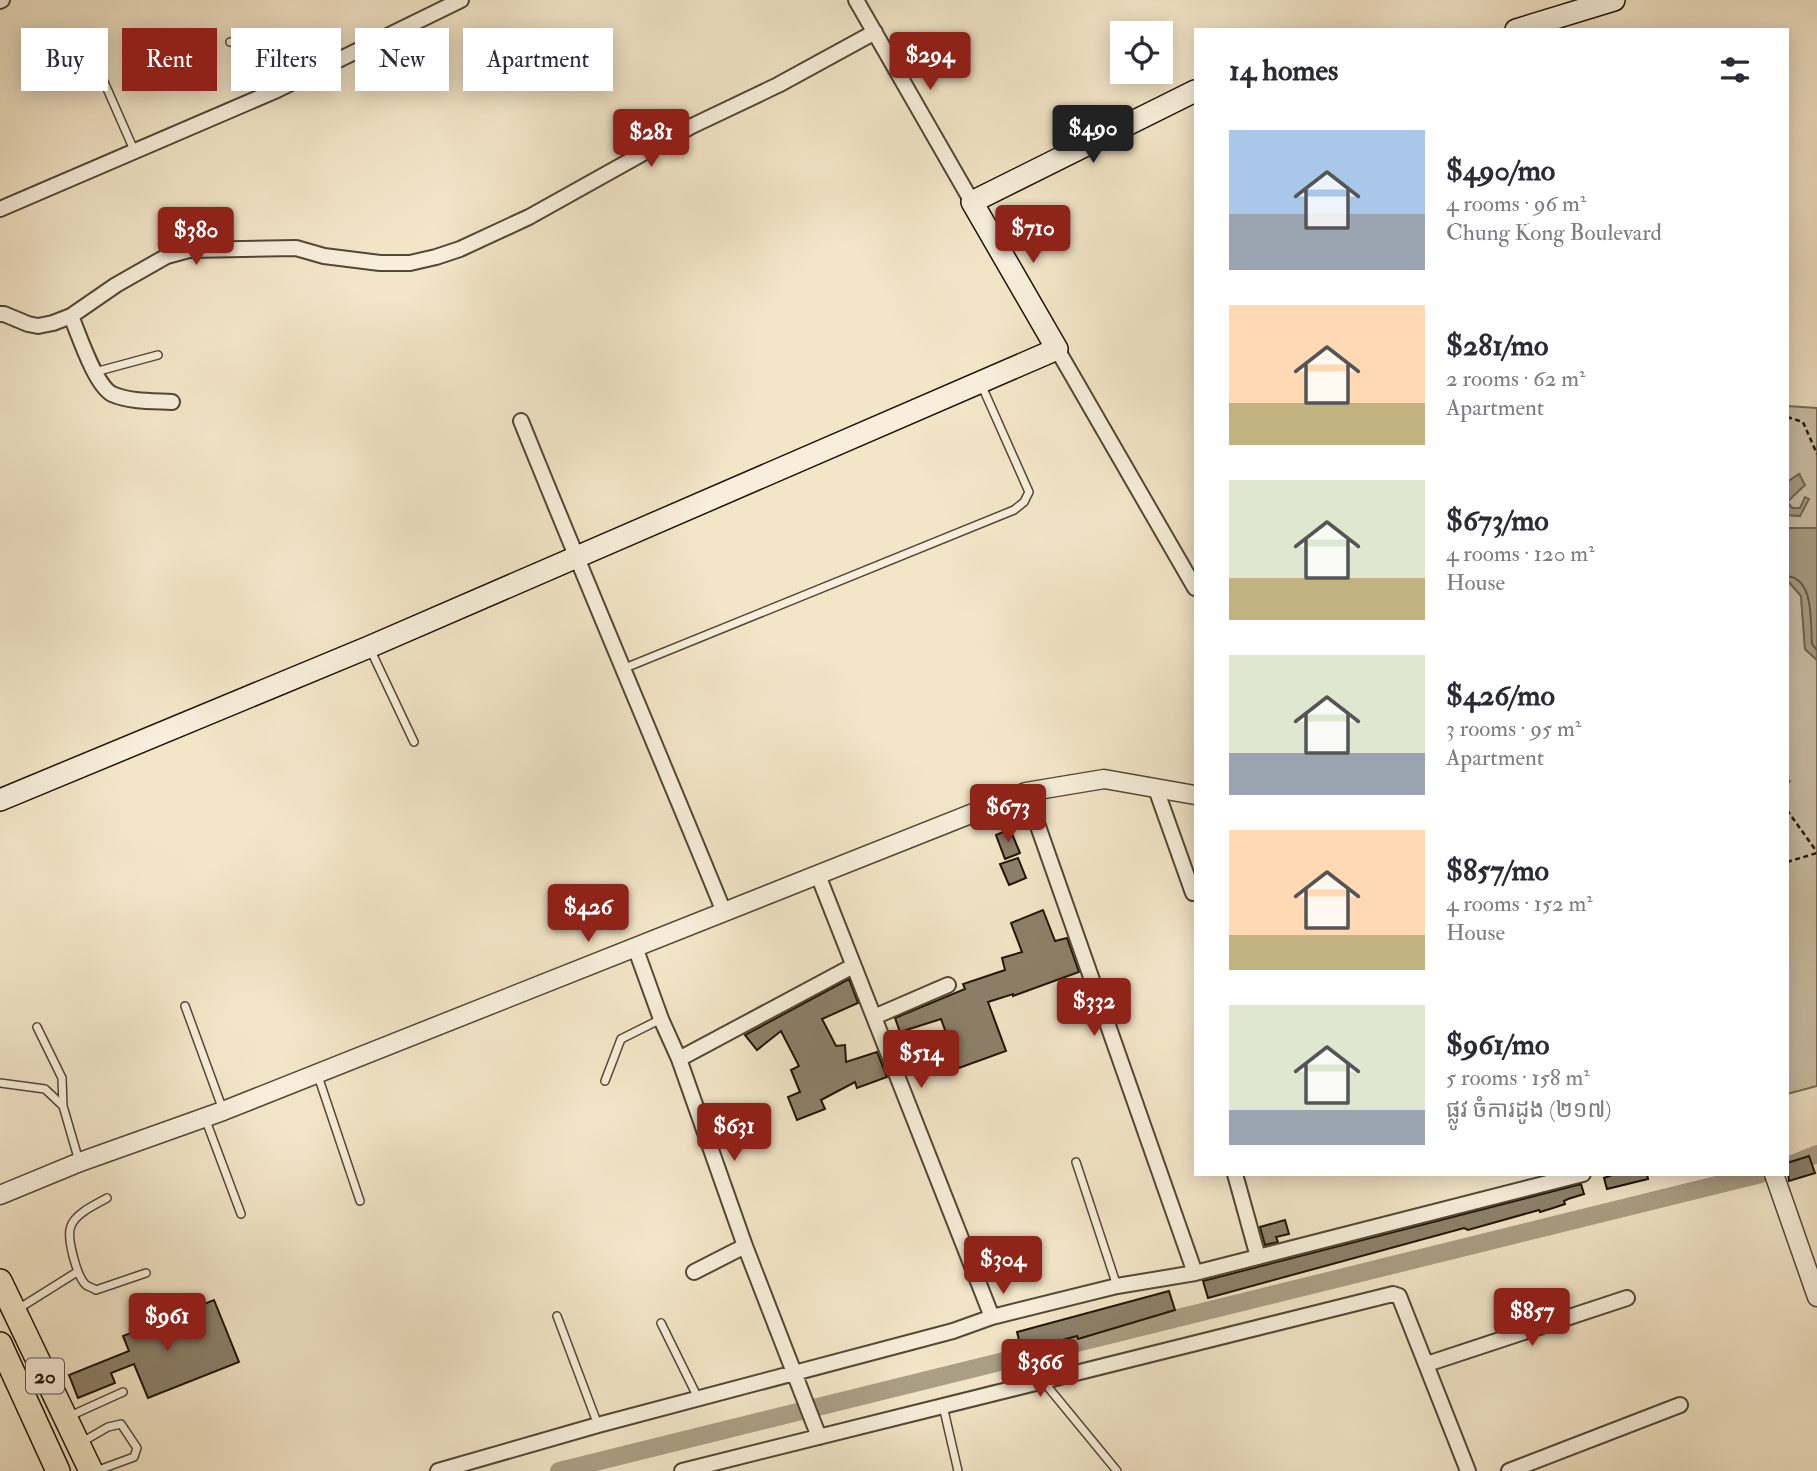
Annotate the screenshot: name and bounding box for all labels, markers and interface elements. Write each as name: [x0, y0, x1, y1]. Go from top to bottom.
map controls: [1110, 21, 1173, 84]
button: locate: [1110, 21, 1173, 84]
chip: Buy: [21, 28, 108, 91]
chip: Rent: [122, 28, 217, 91]
chip: Filters: [231, 28, 341, 91]
chip: New: [355, 28, 449, 91]
chip: Apartment: [463, 28, 613, 91]
pin: $294: [889, 32, 971, 92]
text: $294: [906, 40, 954, 69]
icon: filters: [1716, 51, 1754, 89]
text: 14 homes: [1229, 52, 1338, 89]
pin: $490: [1052, 106, 1134, 165]
pin: $281: [610, 110, 692, 169]
text: $490: [1069, 113, 1118, 142]
text: $281: [629, 117, 673, 146]
text: $490/mo: [1446, 152, 1555, 189]
icon: home: [1285, 158, 1369, 242]
text: 4 rooms · 96 m²: [1446, 189, 1586, 218]
pin: $710: [992, 205, 1074, 265]
pin: $380: [155, 208, 237, 267]
text: $710: [1011, 213, 1055, 242]
text: $380: [174, 215, 218, 244]
text: Chung Kong Boulevard: [1446, 218, 1662, 247]
text: $281/mo: [1446, 327, 1548, 364]
icon: home: [1285, 333, 1369, 417]
text: 2 rooms · 62 m²: [1446, 364, 1585, 393]
text: Apartment: [1446, 393, 1544, 422]
text: $673/mo: [1446, 502, 1549, 539]
icon: home: [1285, 508, 1369, 592]
text: 4 rooms · 120 m²: [1446, 539, 1595, 568]
text: House: [1446, 568, 1505, 597]
text: $426/mo: [1446, 677, 1555, 714]
icon: home: [1285, 683, 1369, 767]
text: 3 rooms · 95 m²: [1446, 714, 1581, 743]
text: Apartment: [1446, 743, 1544, 772]
pin: $673: [967, 784, 1049, 844]
text: $673: [986, 792, 1030, 821]
text: $857/mo: [1446, 852, 1549, 889]
icon: home: [1285, 858, 1369, 942]
pin: $426: [547, 884, 629, 944]
text: 4 rooms · 152 m²: [1446, 889, 1593, 918]
text: $426: [564, 892, 612, 921]
text: House: [1446, 918, 1505, 947]
pin: $332: [1053, 978, 1135, 1038]
text: $332: [1073, 986, 1115, 1015]
text: $961/mo: [1446, 1026, 1549, 1063]
pin: $514: [880, 1030, 962, 1090]
icon: home: [1285, 1033, 1369, 1117]
text: $514: [899, 1038, 943, 1067]
text: 5 rooms · 158 m²: [1446, 1063, 1590, 1092]
text: ផ្លូវ ចំការដូង (២១៧): [1446, 1095, 1611, 1124]
pin: $631: [693, 1104, 775, 1163]
text: $631: [713, 1111, 755, 1140]
pin: $304: [962, 1236, 1044, 1296]
text: $304: [980, 1244, 1026, 1273]
pin: $857: [1491, 1288, 1573, 1348]
pin: $961: [126, 1294, 208, 1353]
text: $857: [1510, 1296, 1554, 1325]
text: $961: [145, 1301, 189, 1330]
pin: $366: [999, 1340, 1081, 1399]
text: $366: [1017, 1347, 1063, 1376]
road number: 20: [26, 1358, 64, 1394]

